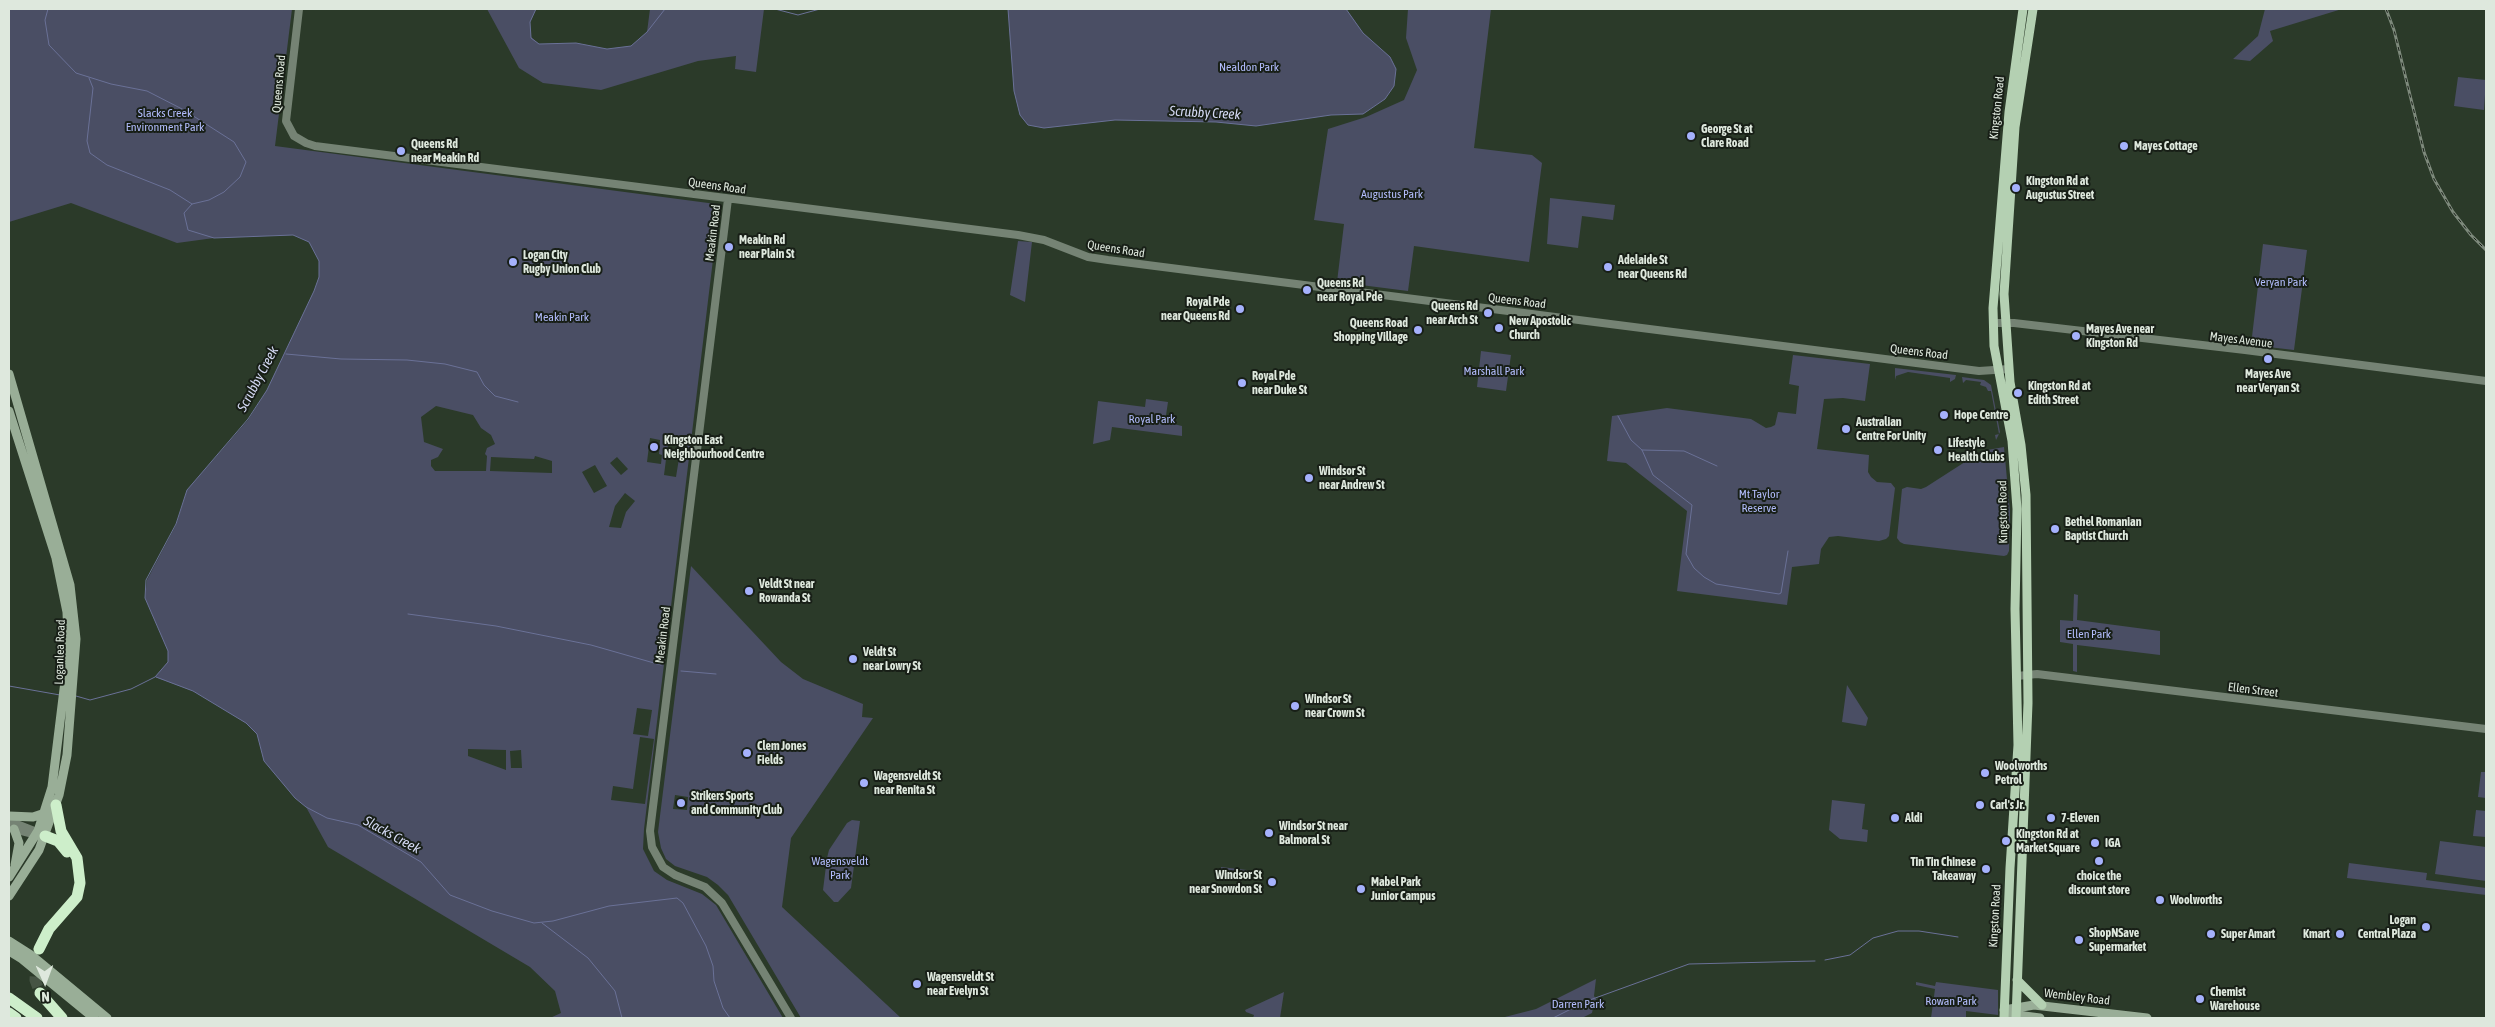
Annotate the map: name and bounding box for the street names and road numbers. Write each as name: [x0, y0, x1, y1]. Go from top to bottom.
street label: Queens Road: [269, 54, 289, 114]
street label: Kingston Road: [1987, 76, 2007, 140]
street label: Queens Road: [687, 175, 747, 197]
street label: Meakin Road: [702, 204, 724, 262]
street label: Queens Road: [1086, 237, 1146, 261]
street label: Queens Road: [1487, 290, 1547, 312]
street label: Mayes Avenue: [2209, 329, 2273, 351]
street label: Queens Road: [1889, 341, 1949, 363]
street label: Kingston Road: [1995, 480, 2011, 544]
street label: Meakin Road: [652, 606, 674, 664]
street label: Loganlea Road: [52, 619, 68, 685]
street label: Ellen Street: [2227, 680, 2279, 700]
street label: Kingston Road: [1986, 884, 2004, 948]
street label: Wembley Road: [2043, 986, 2111, 1008]

